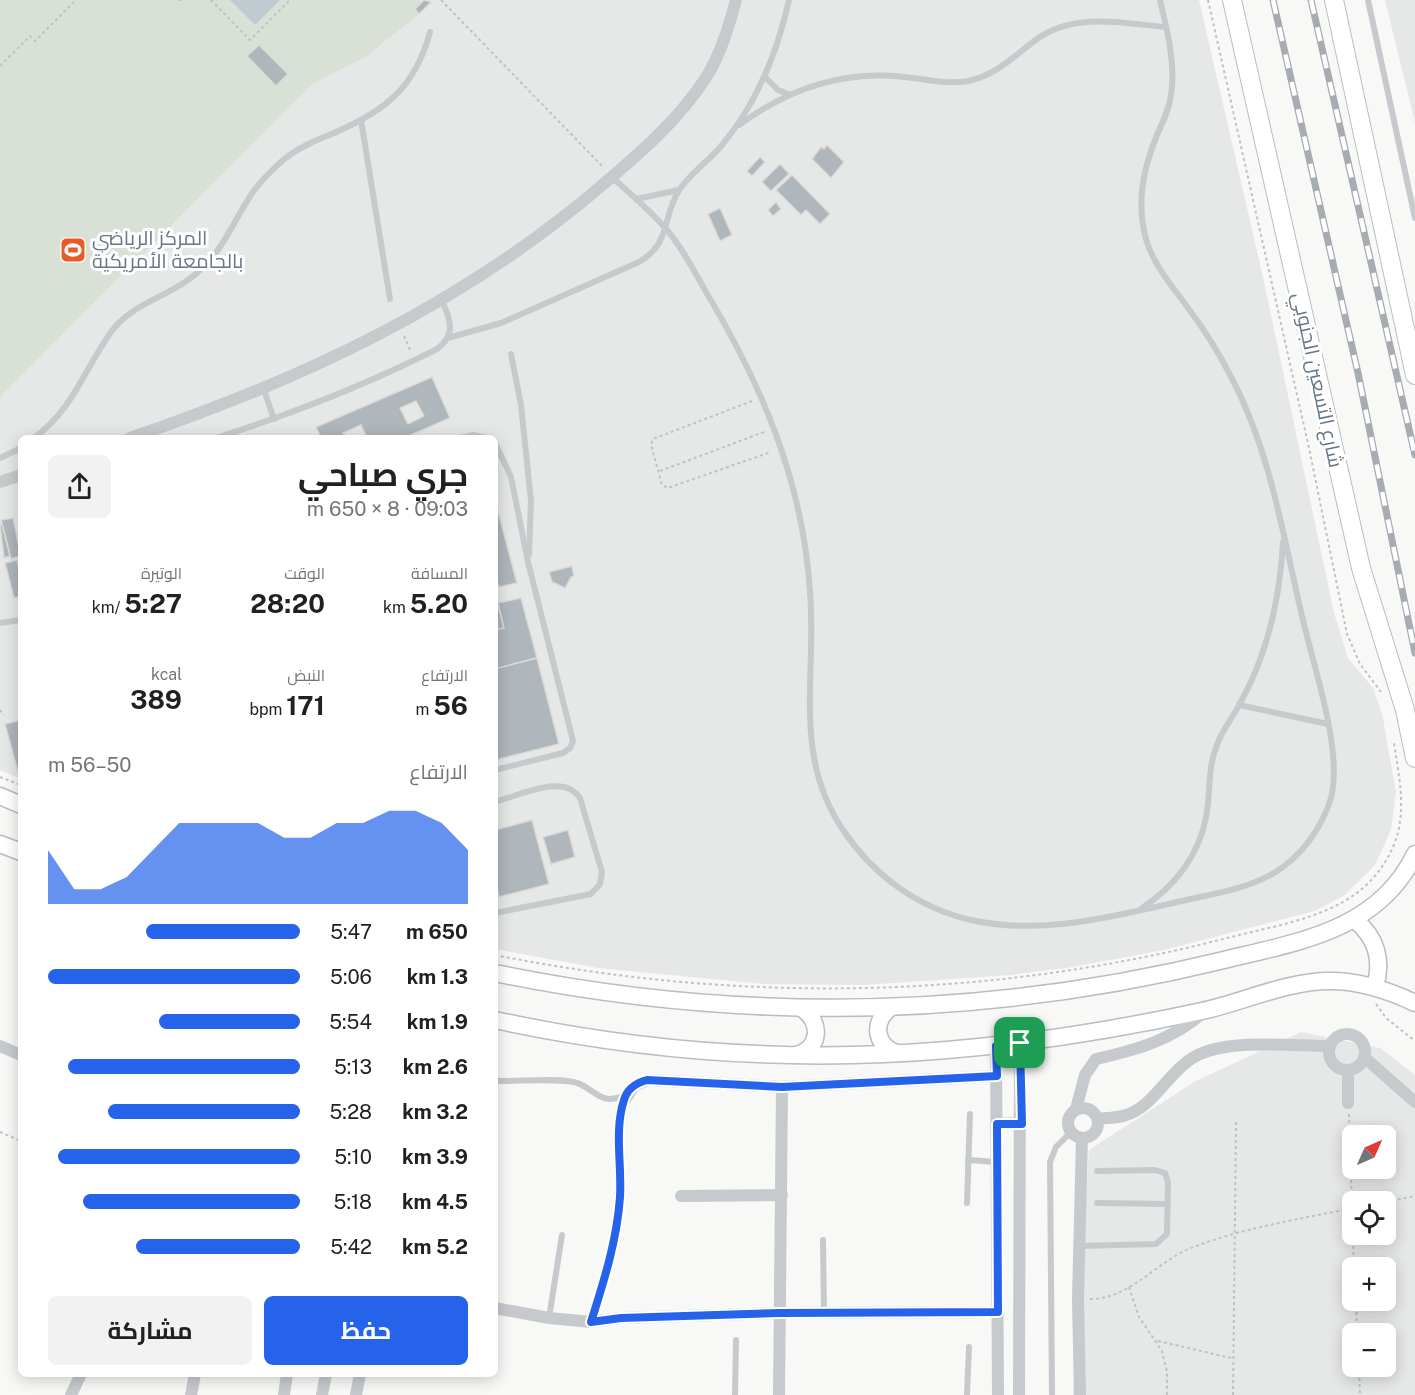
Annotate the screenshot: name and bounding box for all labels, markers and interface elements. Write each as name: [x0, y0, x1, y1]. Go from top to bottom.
place label: المركز الرياضي بالجامعة الأمريكية: [92, 226, 243, 273]
sports icon: المركز الرياضي بالجامعة الأمريكية: [58, 235, 88, 265]
street label: شارع التسعين الجنوبي: [1284, 290, 1348, 471]
button: share: [48, 455, 111, 518]
text: جري صباحي: [298, 455, 468, 493]
text: 09:03 · 8 × 650 m: [307, 497, 468, 521]
text: الوتيرة: [141, 564, 182, 583]
text: الوقت: [284, 564, 325, 583]
text: المسافة: [411, 564, 468, 583]
text: 5:27: [124, 588, 182, 619]
text: 28:20: [250, 588, 325, 619]
text: 5.20: [410, 588, 468, 619]
text: /km: [92, 598, 124, 617]
text: km: [383, 598, 410, 617]
text: kcal: [151, 665, 182, 684]
text: النبض: [287, 666, 325, 685]
text: الارتفاع: [421, 666, 468, 685]
text: 389: [130, 684, 182, 715]
text: 171: [286, 690, 325, 721]
text: 56: [433, 690, 468, 721]
text: bpm: [249, 700, 286, 719]
text: m: [416, 700, 433, 719]
text: 50–56 m: [48, 753, 132, 777]
text: الارتفاع: [409, 760, 468, 784]
text: 5:47: [330, 920, 372, 944]
text: 650 m: [406, 920, 468, 944]
text: 5:06: [330, 965, 372, 989]
text: 1.3 km: [407, 965, 468, 989]
text: 5:54: [329, 1010, 372, 1034]
text: 1.9 km: [407, 1010, 468, 1034]
pin: [994, 1017, 1045, 1068]
icon: arrive: [1003, 1026, 1036, 1059]
text: 5:13: [334, 1055, 372, 1079]
text: 2.6 km: [403, 1055, 468, 1079]
text: 5:28: [329, 1100, 372, 1124]
text: 3.2 km: [402, 1100, 468, 1124]
north arrow: [1342, 1125, 1396, 1179]
map controls: [1342, 1125, 1396, 1377]
text: 5:10: [334, 1145, 372, 1169]
text: 3.9 km: [402, 1145, 468, 1169]
text: 5:18: [334, 1190, 372, 1214]
text: 4.5 km: [402, 1190, 468, 1214]
button: locate: [1342, 1191, 1396, 1245]
text: 5:42: [330, 1235, 372, 1259]
text: 5.2 km: [402, 1235, 468, 1259]
button: +: [1342, 1257, 1396, 1311]
button: مشاركة: [48, 1296, 252, 1365]
button: حفظ: [264, 1296, 468, 1365]
button: −: [1342, 1323, 1396, 1377]

